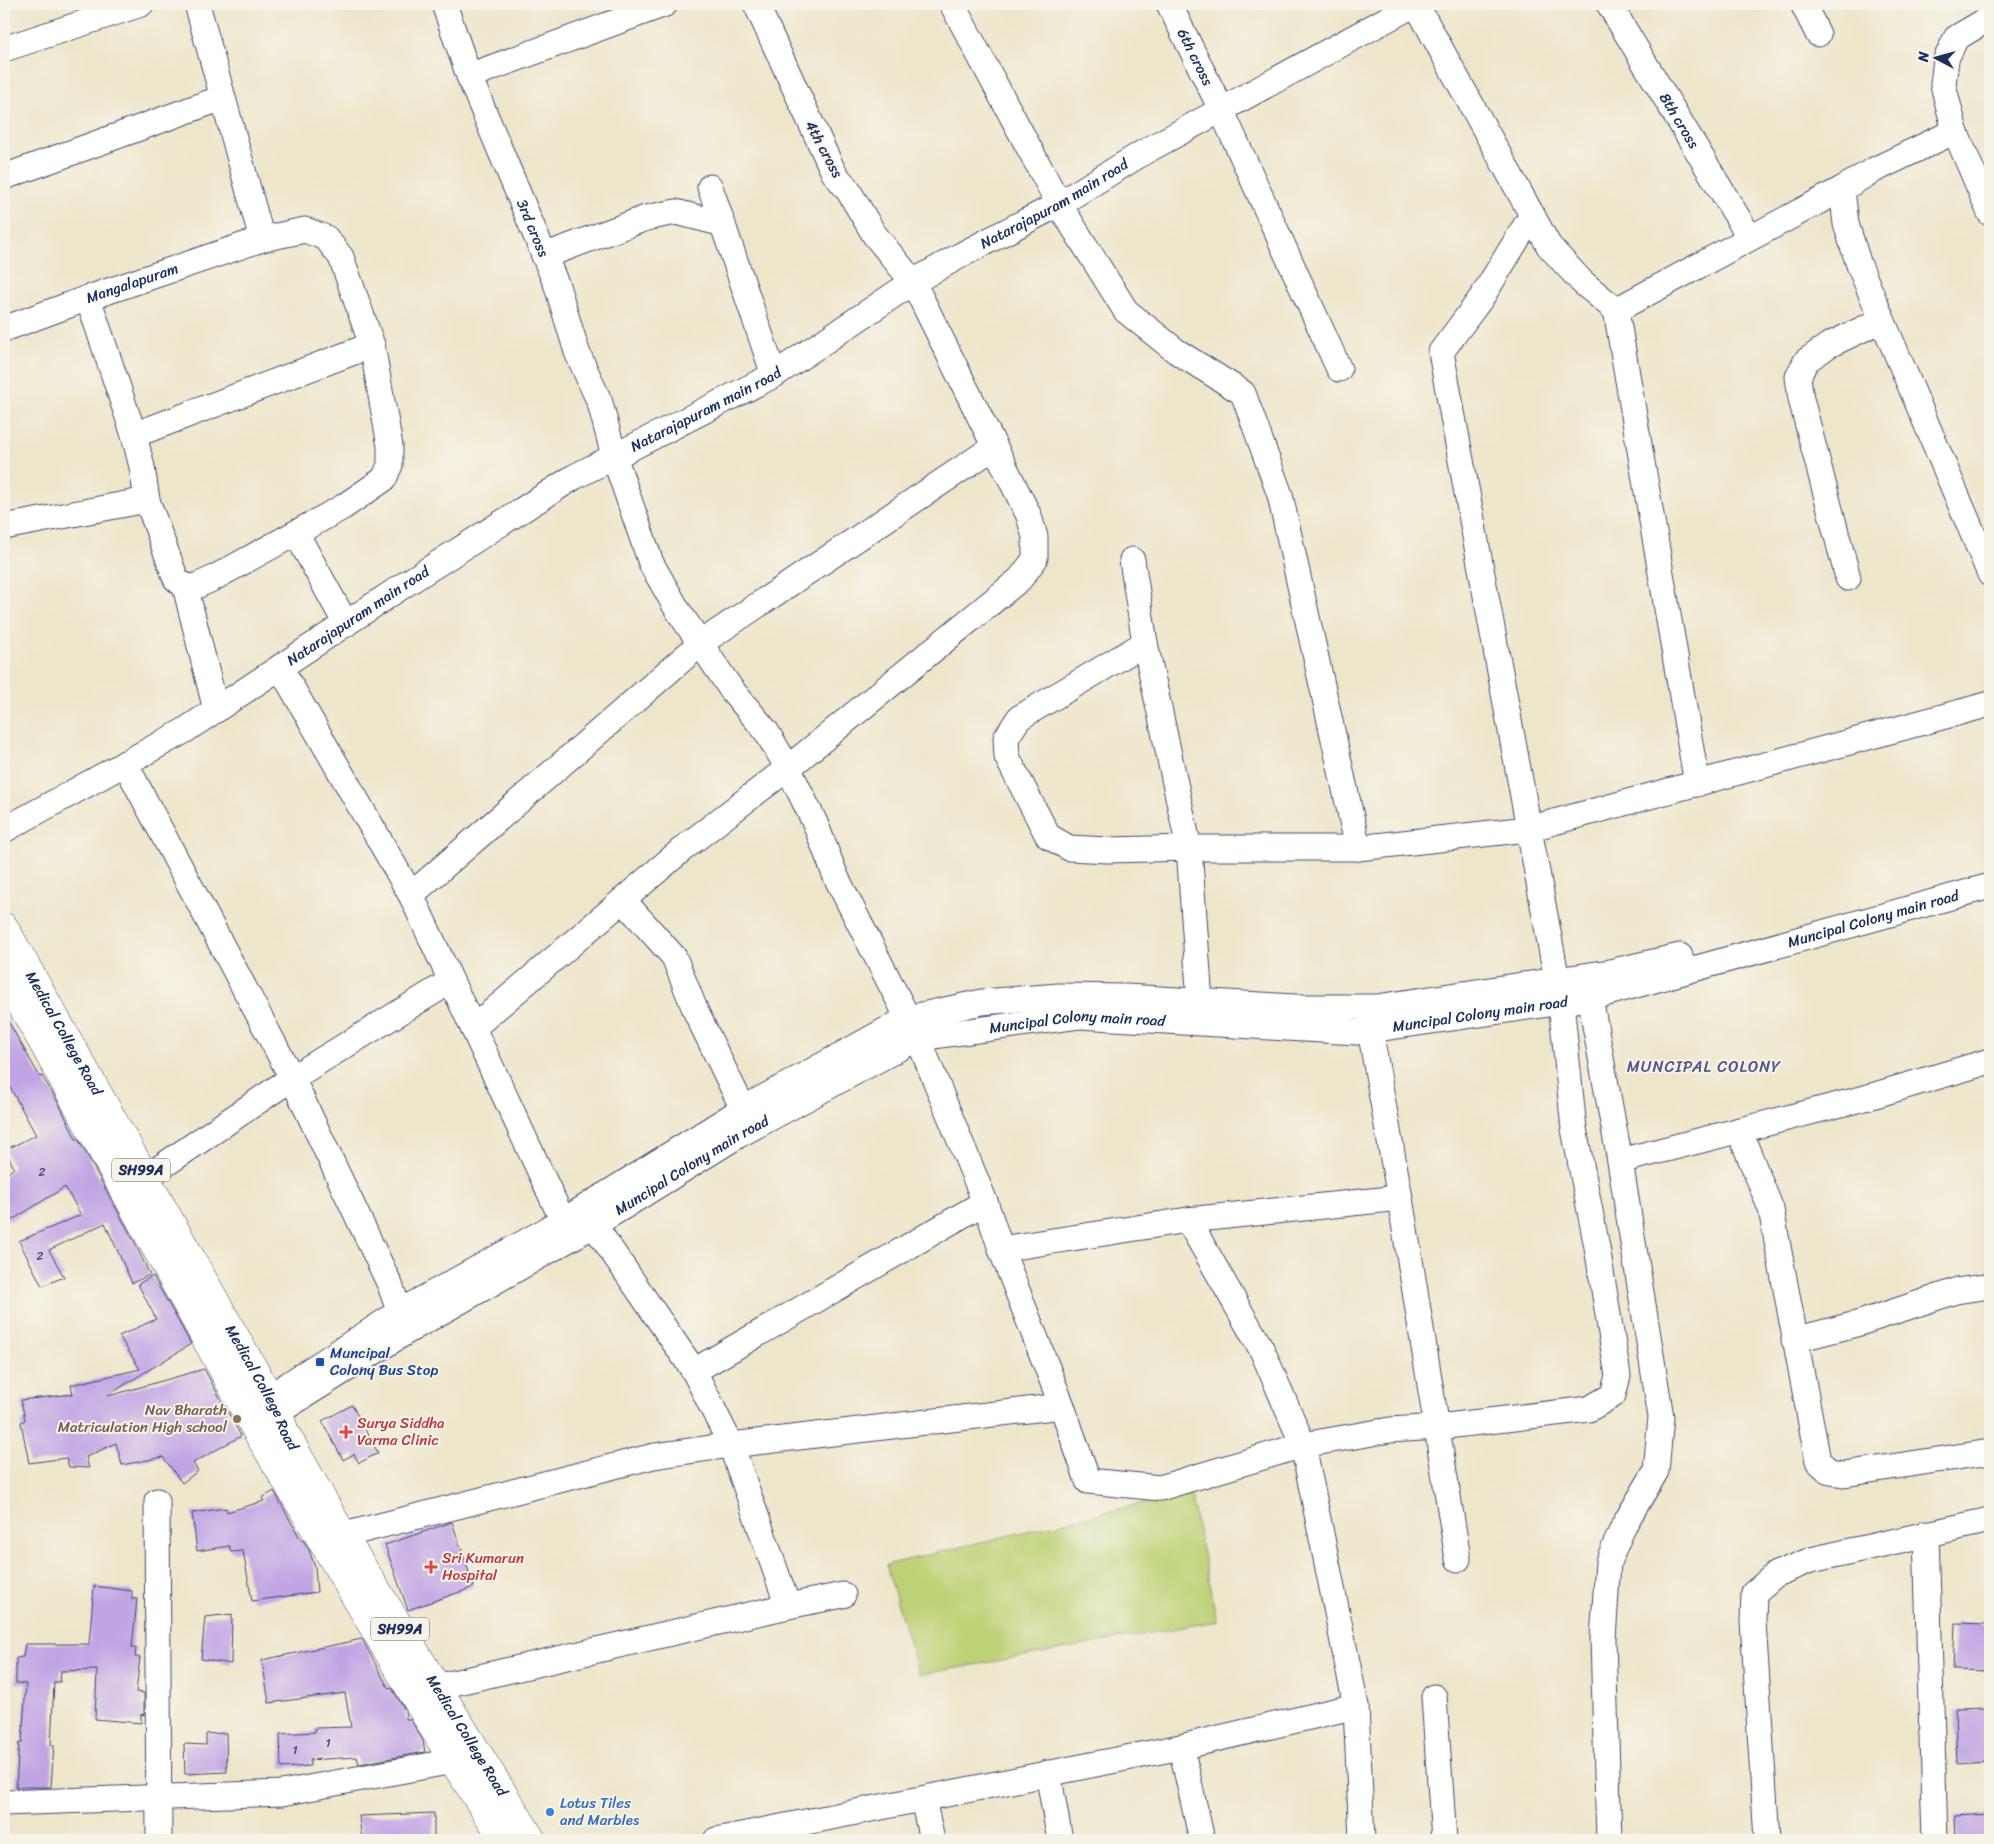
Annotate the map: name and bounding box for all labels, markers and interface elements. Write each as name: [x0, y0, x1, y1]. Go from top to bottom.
street label: 6th cross: [1170, 24, 1221, 91]
north arrow: [1912, 32, 1962, 82]
text: N: [1911, 50, 1937, 64]
street label: 8th cross: [1652, 87, 1707, 154]
street label: 4th cross: [798, 116, 850, 183]
street label: Natarajapuram main road: [975, 151, 1134, 256]
street label: 3rd cross: [509, 195, 557, 262]
street label: Mangalapuram: [82, 255, 182, 311]
street label: Natarajapuram main road: [626, 360, 788, 459]
street label: Natarajapuram main road: [281, 558, 436, 673]
street label: Muncipal Colony main road: [1784, 882, 1963, 955]
street label: Medical College Road: [18, 966, 110, 1101]
street label: Muncipal Colony main road: [1391, 988, 1571, 1040]
street label: Muncipal Colony main road: [987, 1003, 1167, 1041]
district label: MUNCIPAL COLONY: [1627, 1052, 1781, 1081]
street label: Muncipal Colony main road: [609, 1108, 775, 1222]
road number: SH99A: [112, 1158, 170, 1182]
house number: 2: [39, 1161, 46, 1183]
house number: 2: [37, 1245, 44, 1267]
street label: Medical College Road: [218, 1320, 306, 1456]
place label: Muncipal Colony Bus Stop: [330, 1340, 438, 1383]
marker: Muncipal Colony Bus Stop: [314, 1356, 326, 1368]
place label: Nav Bharath Matriculation High school: [58, 1397, 228, 1440]
place label: Surya Siddha Varma Clinic: [357, 1410, 445, 1453]
marker: Nav Bharath Matriculation High school: [231, 1413, 243, 1425]
marker: Surya Siddha Varma Clinic: [339, 1425, 353, 1439]
place label: Sri Kumarun Hospital: [442, 1545, 524, 1588]
marker: Sri Kumarun Hospital: [424, 1560, 438, 1574]
road number: SH99A: [371, 1618, 429, 1640]
street label: Medical College Road: [419, 1669, 515, 1802]
house number: 1: [325, 1732, 331, 1754]
house number: 1: [292, 1739, 298, 1761]
place label: Lotus Tiles and Marbles: [560, 1790, 640, 1833]
marker: Lotus Tiles and Marbles: [544, 1806, 556, 1818]

